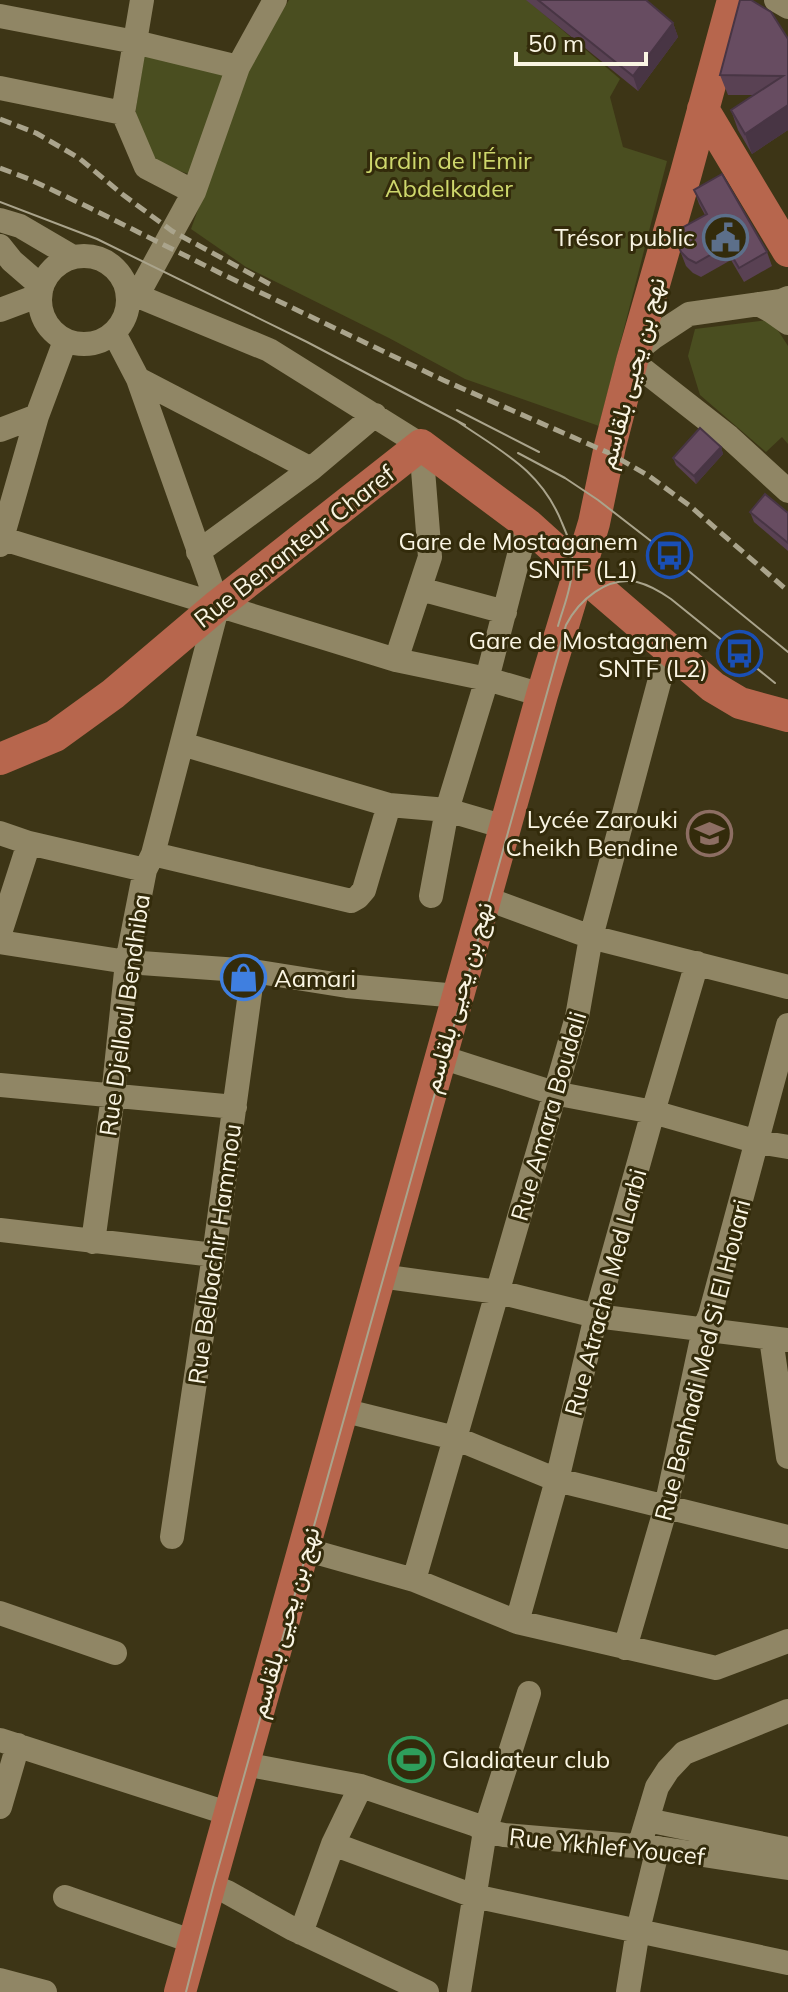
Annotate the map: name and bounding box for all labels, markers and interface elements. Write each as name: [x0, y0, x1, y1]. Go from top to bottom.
scale bar: [516, 16, 646, 66]
text: 50 m: [528, 28, 584, 58]
park label: Jardin de l'Émir Abdelkader: [366, 145, 532, 203]
public building icon: Trésor public: [702, 213, 750, 261]
place label: Trésor public: [554, 222, 695, 252]
street label: نهج بن يحيى بلقاسم: [591, 274, 674, 473]
street label: Rue Benanteur Charef: [188, 458, 401, 634]
place label: Gare de Mostaganem SNTF (L1): [399, 526, 638, 584]
bus stop icon: Gare de Mostaganem SNTF (L1): [645, 531, 693, 579]
place label: Gare de Mostaganem SNTF (L2): [469, 625, 708, 683]
bus stop icon: Gare de Mostaganem SNTF (L2): [715, 630, 763, 678]
place label: Lycée Zarouki Cheikh Bendine: [505, 804, 678, 862]
school or university icon: Lycée Zarouki Cheikh Bendine: [685, 809, 733, 857]
street label: Rue Djelloul Bendhiba: [92, 892, 156, 1138]
street label: نهج بن يحيى بلقاسم: [415, 898, 501, 1097]
shop icon: Aamari: [219, 954, 267, 1002]
place label: Aamari: [274, 963, 356, 993]
street label: Rue Amara Boudali: [504, 1008, 592, 1224]
street label: Rue Belbachir Hammou: [181, 1122, 247, 1386]
street label: Rue Atrache Med Larbi: [558, 1165, 652, 1419]
street label: Rue Benhadi Med Si El Houari: [648, 1196, 756, 1524]
street label: نهج بن يحيى بلقاسم: [242, 1523, 328, 1722]
sports icon: Gladiateur club: [387, 1735, 435, 1783]
place label: Gladiateur club: [442, 1744, 610, 1774]
street label: Rue Ykhlef Youcef: [508, 1821, 707, 1871]

